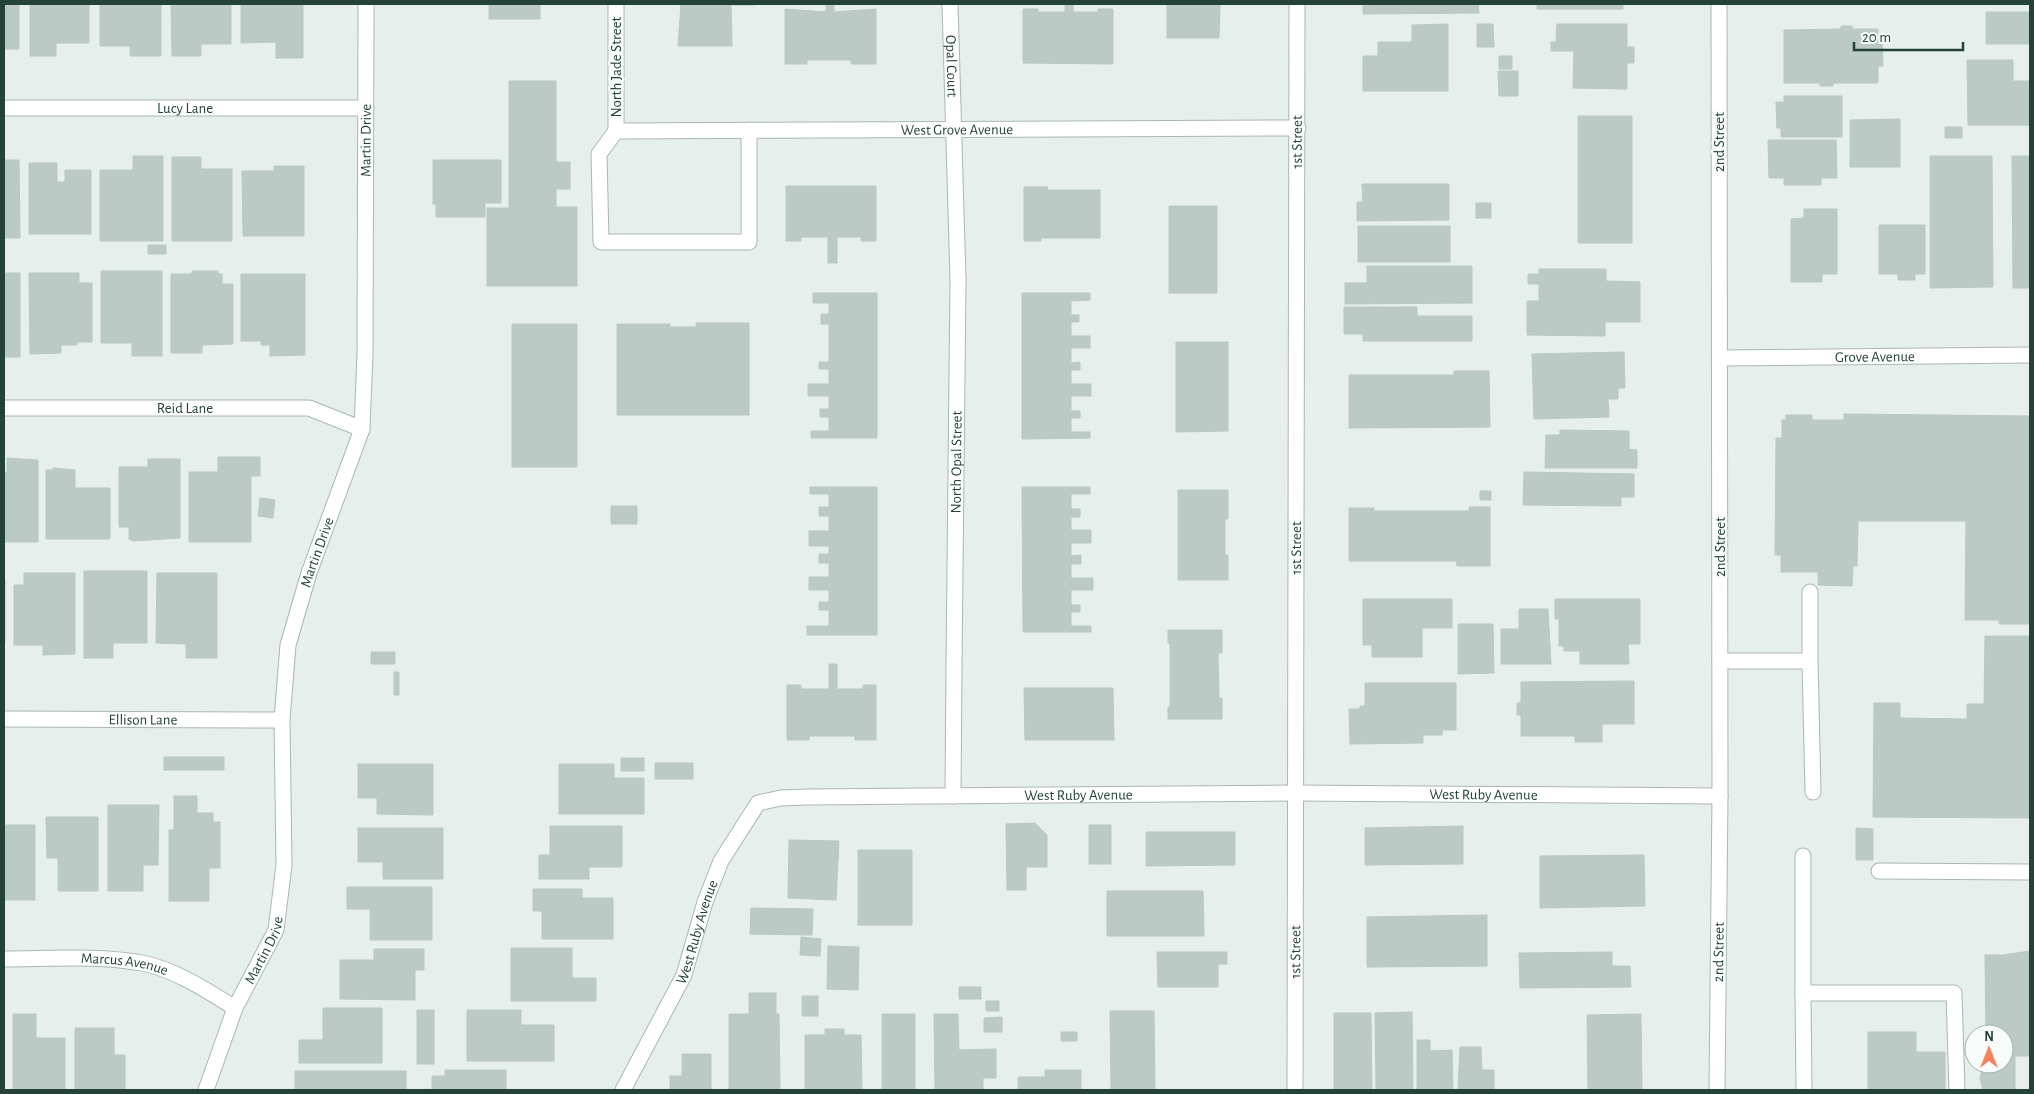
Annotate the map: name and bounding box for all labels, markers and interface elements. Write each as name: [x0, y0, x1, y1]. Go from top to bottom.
street label: North Jade Street: [609, 16, 624, 117]
scale bar: [1854, 20, 1963, 52]
text: 20 m: [1862, 30, 1891, 45]
street label: Opal Court: [943, 35, 960, 98]
street label: Lucy Lane: [157, 101, 213, 116]
street label: Martin Drive: [359, 104, 374, 177]
street label: 2nd Street: [1712, 112, 1727, 172]
street label: 1st Street: [1290, 115, 1305, 169]
street label: West Grove Avenue: [901, 122, 1013, 138]
street label: Grove Avenue: [1835, 349, 1915, 365]
street label: Reid Lane: [157, 401, 213, 416]
street label: North Opal Street: [949, 410, 965, 513]
street label: Martin Drive: [298, 515, 337, 589]
street label: 2nd Street: [1713, 517, 1728, 577]
street label: 1st Street: [1289, 521, 1304, 575]
street label: Ellison Lane: [108, 712, 178, 728]
street label: West Ruby Avenue: [1024, 787, 1133, 803]
street label: West Ruby Avenue: [1429, 787, 1538, 803]
street label: West Ruby Avenue: [673, 878, 721, 987]
street label: Martin Drive: [242, 916, 286, 987]
street label: 2nd Street: [1711, 922, 1727, 982]
street label: 1st Street: [1288, 925, 1303, 979]
street label: Marcus Avenue: [81, 951, 170, 978]
north arrow: [1964, 1024, 2014, 1074]
text: N: [1984, 1030, 1994, 1044]

